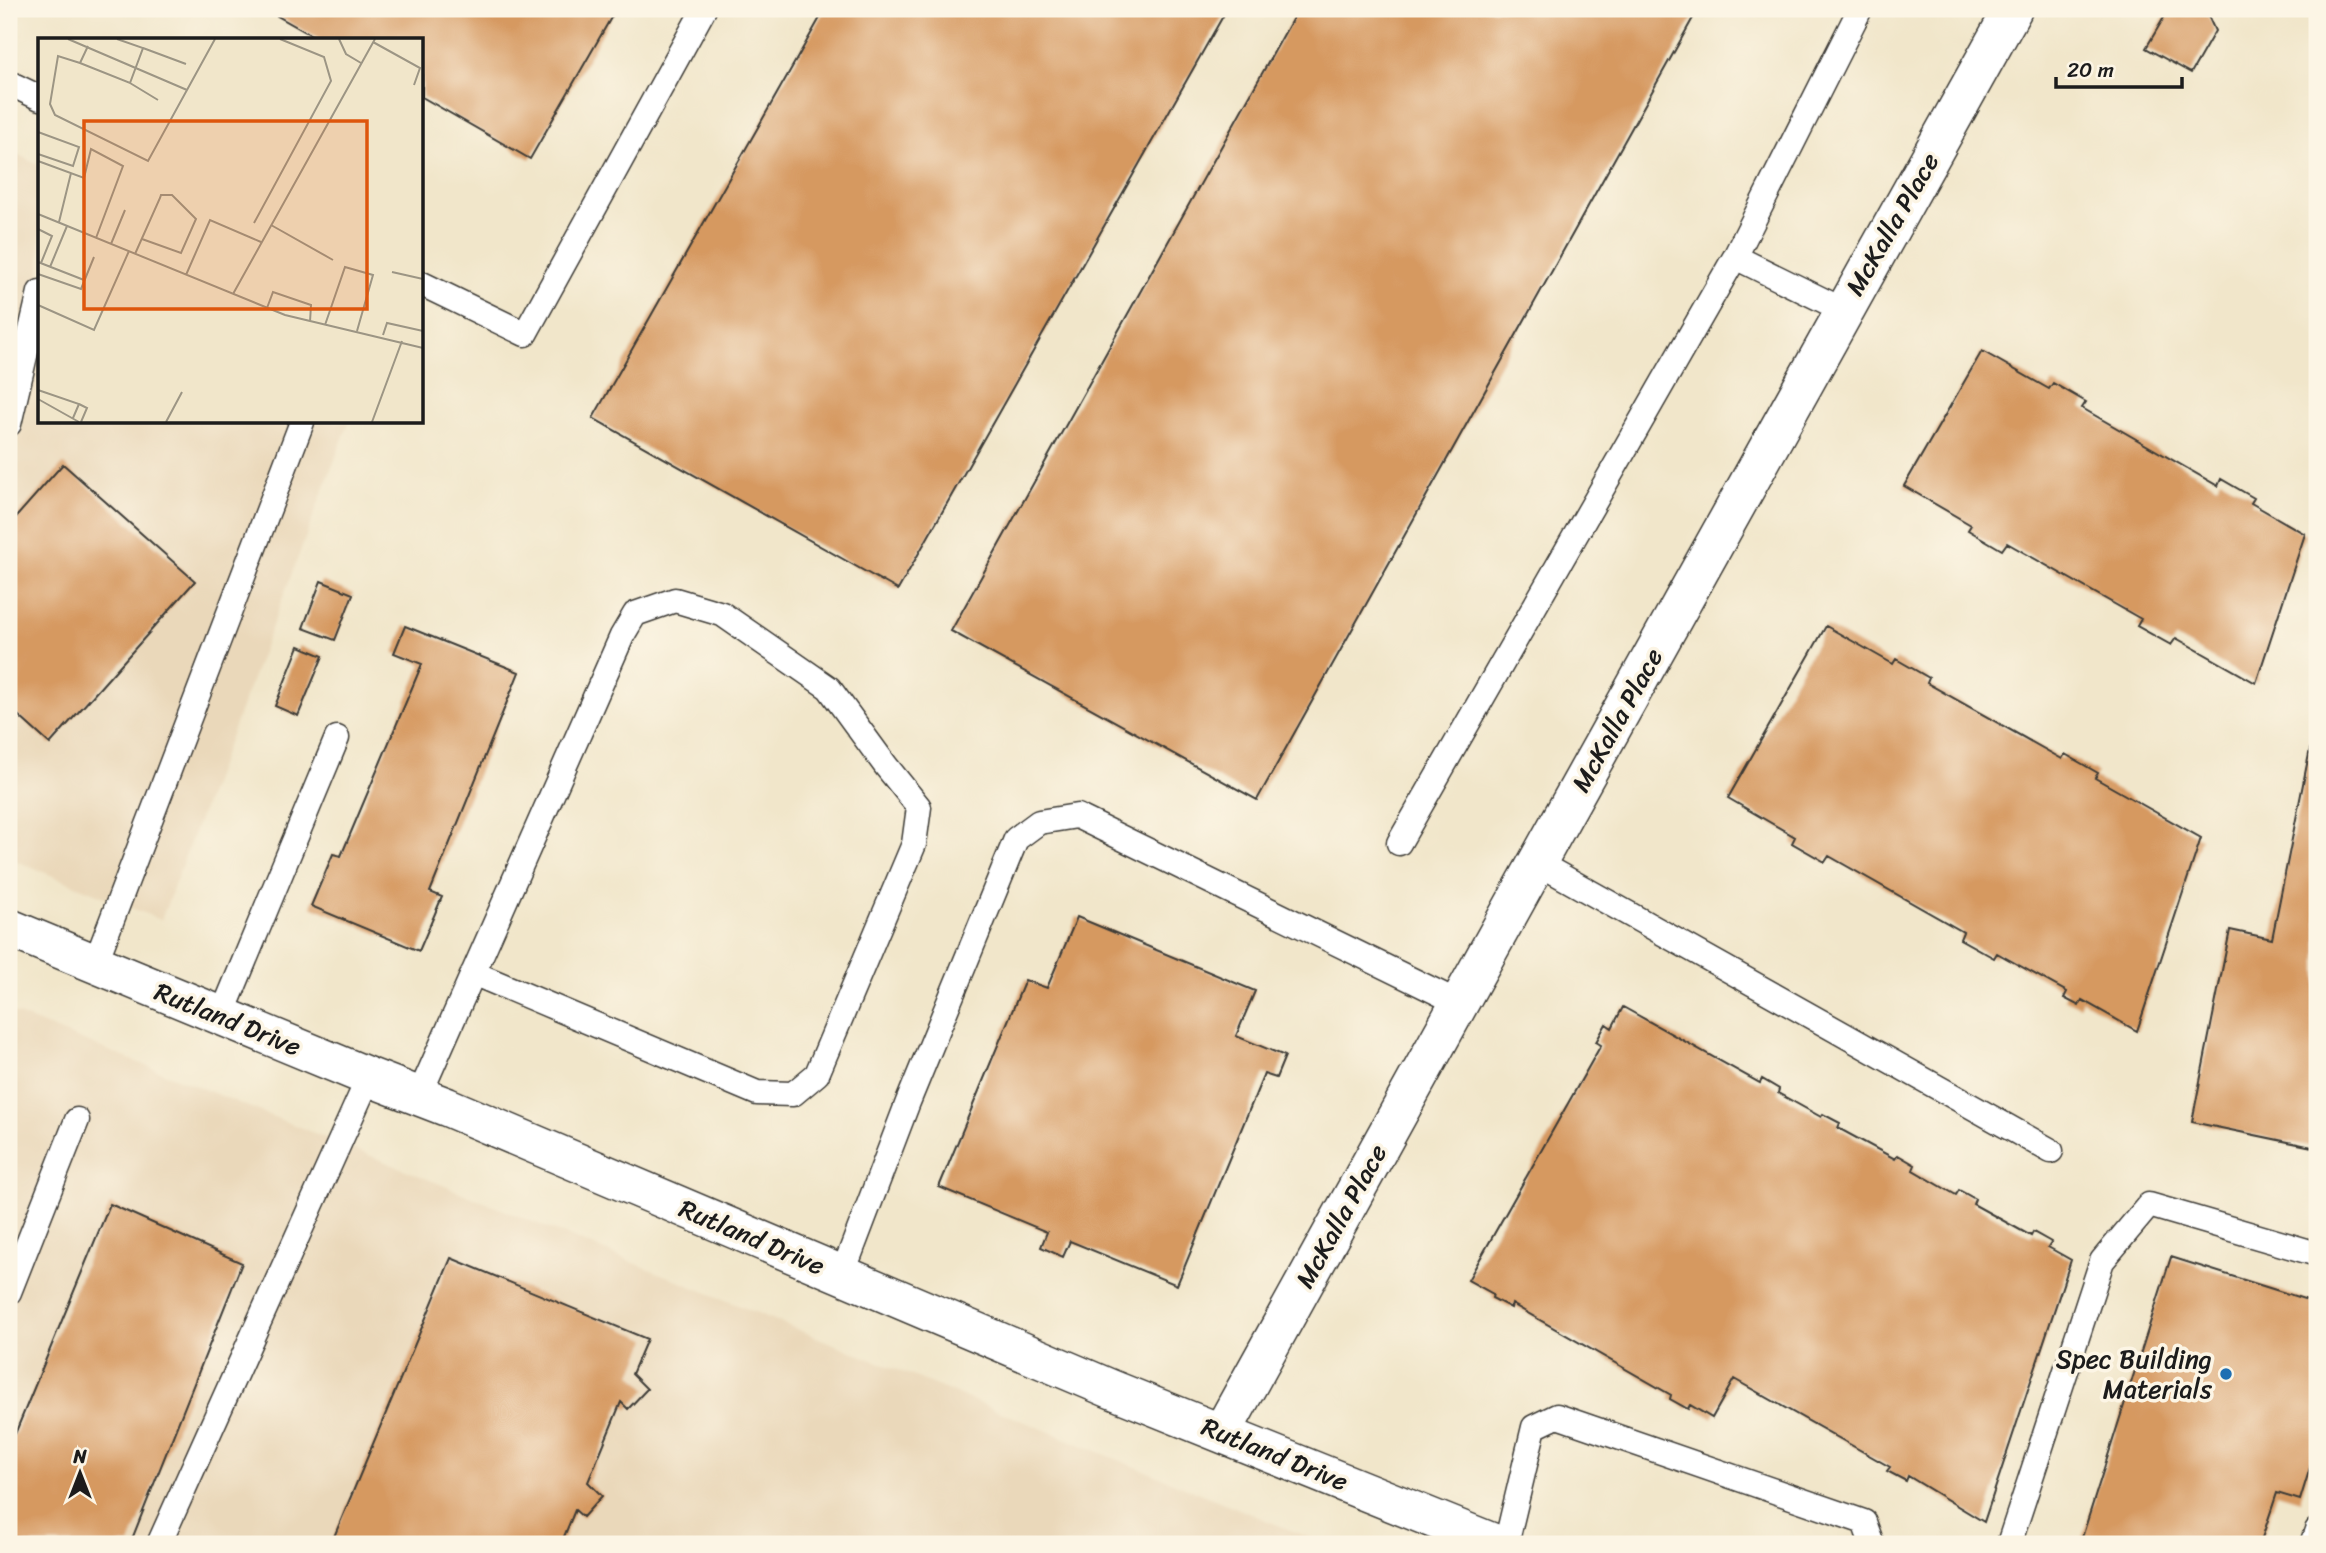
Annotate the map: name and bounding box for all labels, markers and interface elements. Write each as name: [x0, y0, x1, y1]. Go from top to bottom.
inset map: [38, 38, 424, 424]
scale bar: [2056, 46, 2182, 90]
text: 20 m: [2067, 51, 2114, 89]
street label: McKalla Place: [1832, 143, 1952, 305]
street label: McKalla Place: [1558, 639, 1676, 801]
street label: Rutland Drive: [148, 969, 308, 1069]
street label: McKalla Place: [1282, 1135, 1400, 1297]
street label: Rutland Drive: [672, 1186, 832, 1288]
place label: Spec Building Materials: [2056, 1336, 2213, 1412]
marker: Spec Building Materials: [2218, 1366, 2234, 1382]
street label: Rutland Drive: [1195, 1404, 1355, 1504]
north arrow: [46, 1438, 116, 1508]
text: N: [72, 1440, 87, 1473]

